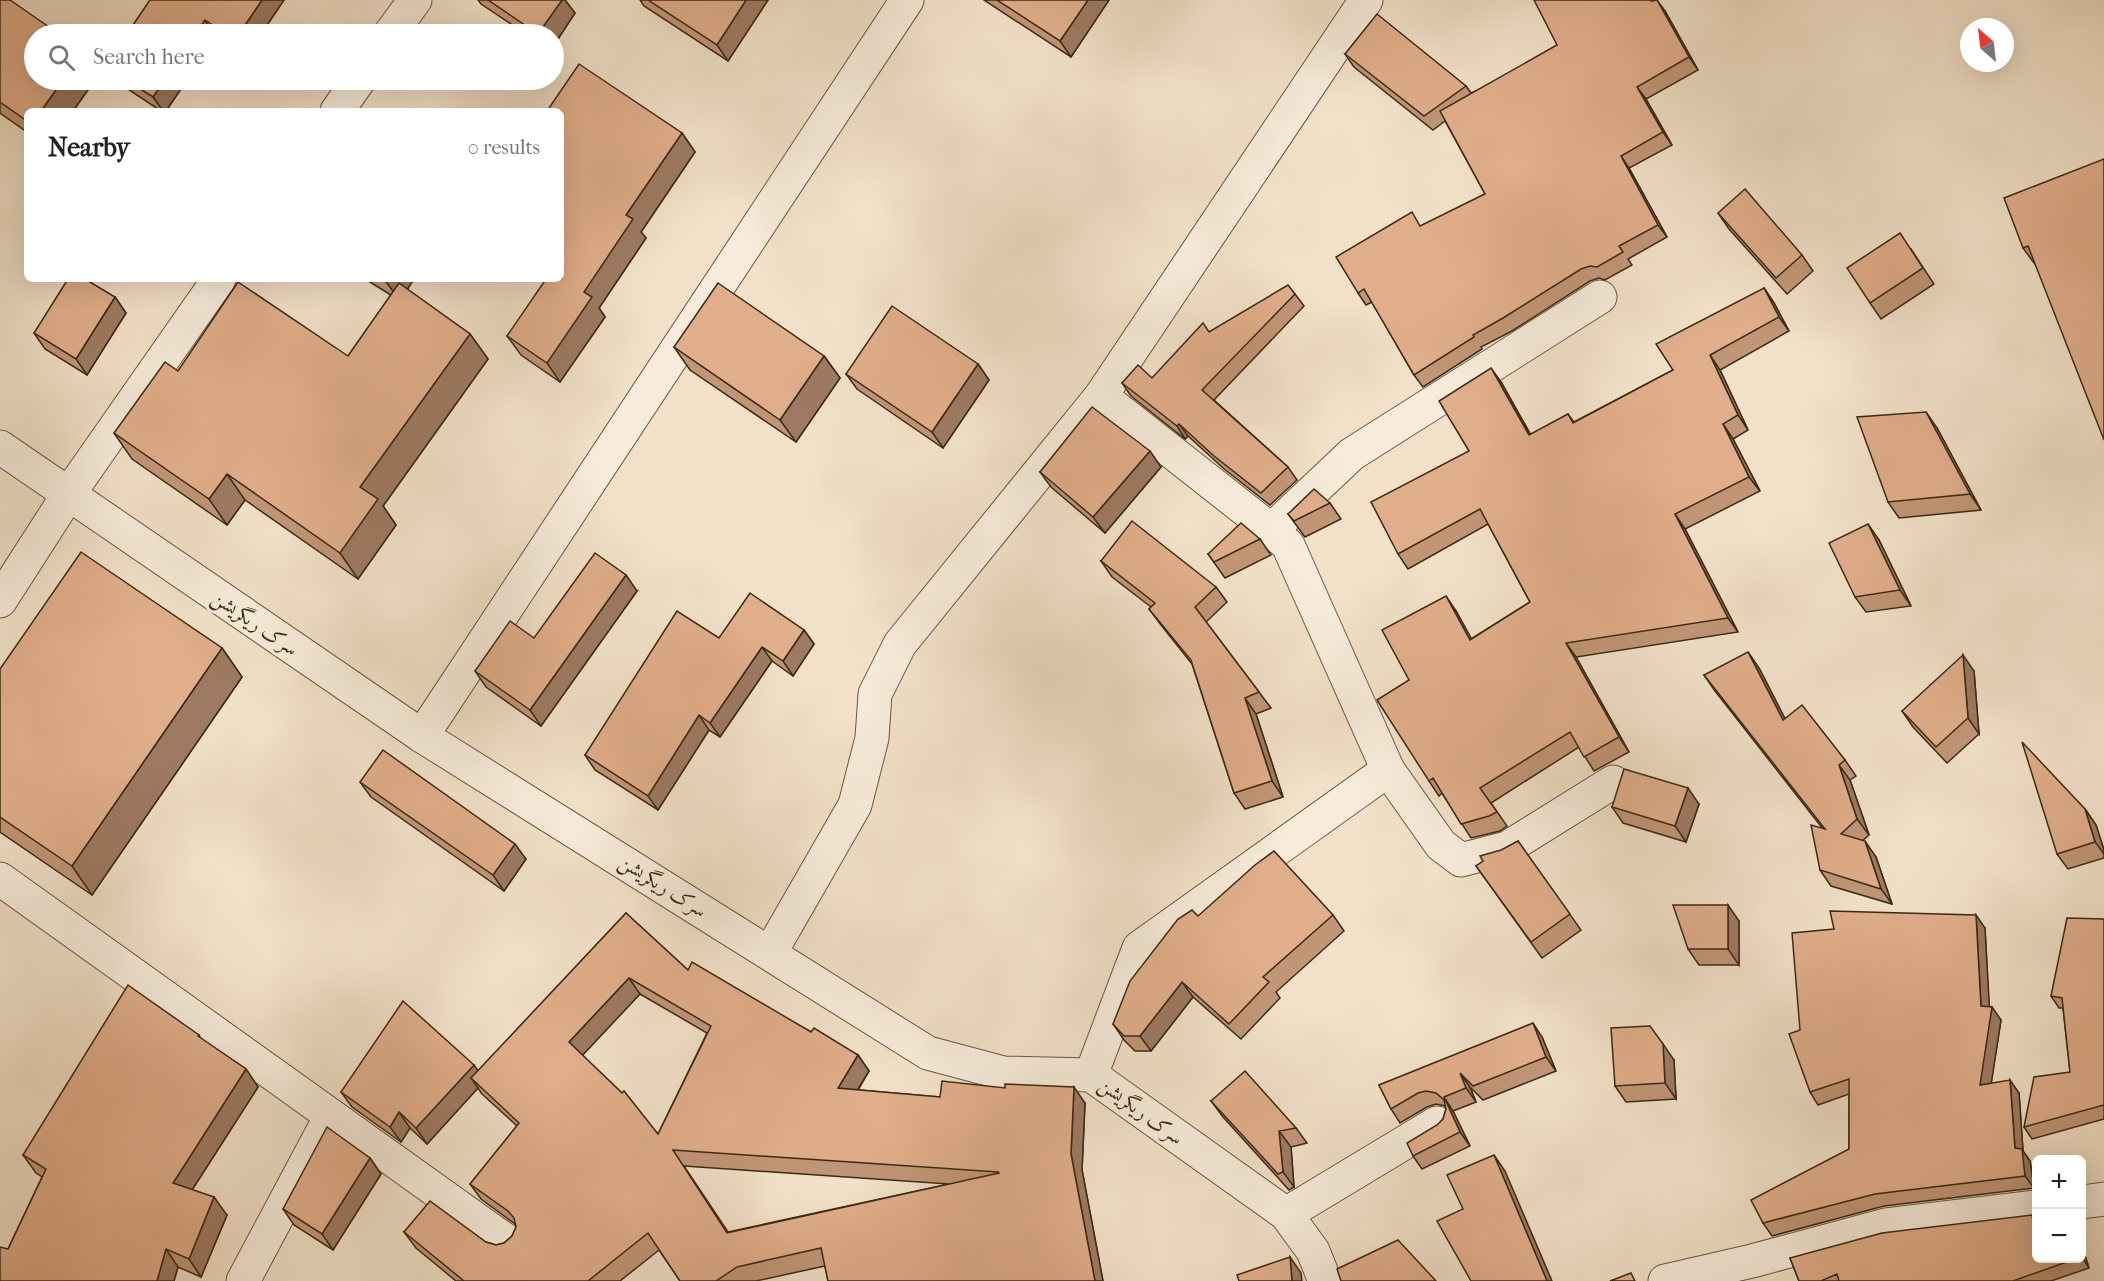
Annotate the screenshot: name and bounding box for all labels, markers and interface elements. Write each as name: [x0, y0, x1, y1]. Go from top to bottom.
north arrow: [1960, 18, 2014, 72]
search box: [24, 24, 564, 90]
icon: search: [45, 41, 78, 74]
text: Search here: [93, 44, 205, 70]
text: Nearby: [48, 132, 130, 163]
text: 0 results: [468, 136, 540, 159]
street label: سرک ریگریشن: [206, 585, 303, 662]
street label: سرک ریگریشن: [614, 849, 712, 924]
street label: سرک ریگریشن: [1093, 1072, 1188, 1151]
map controls: [2032, 1155, 2086, 1263]
button: +: [2032, 1155, 2086, 1209]
button: −: [2032, 1209, 2086, 1263]

